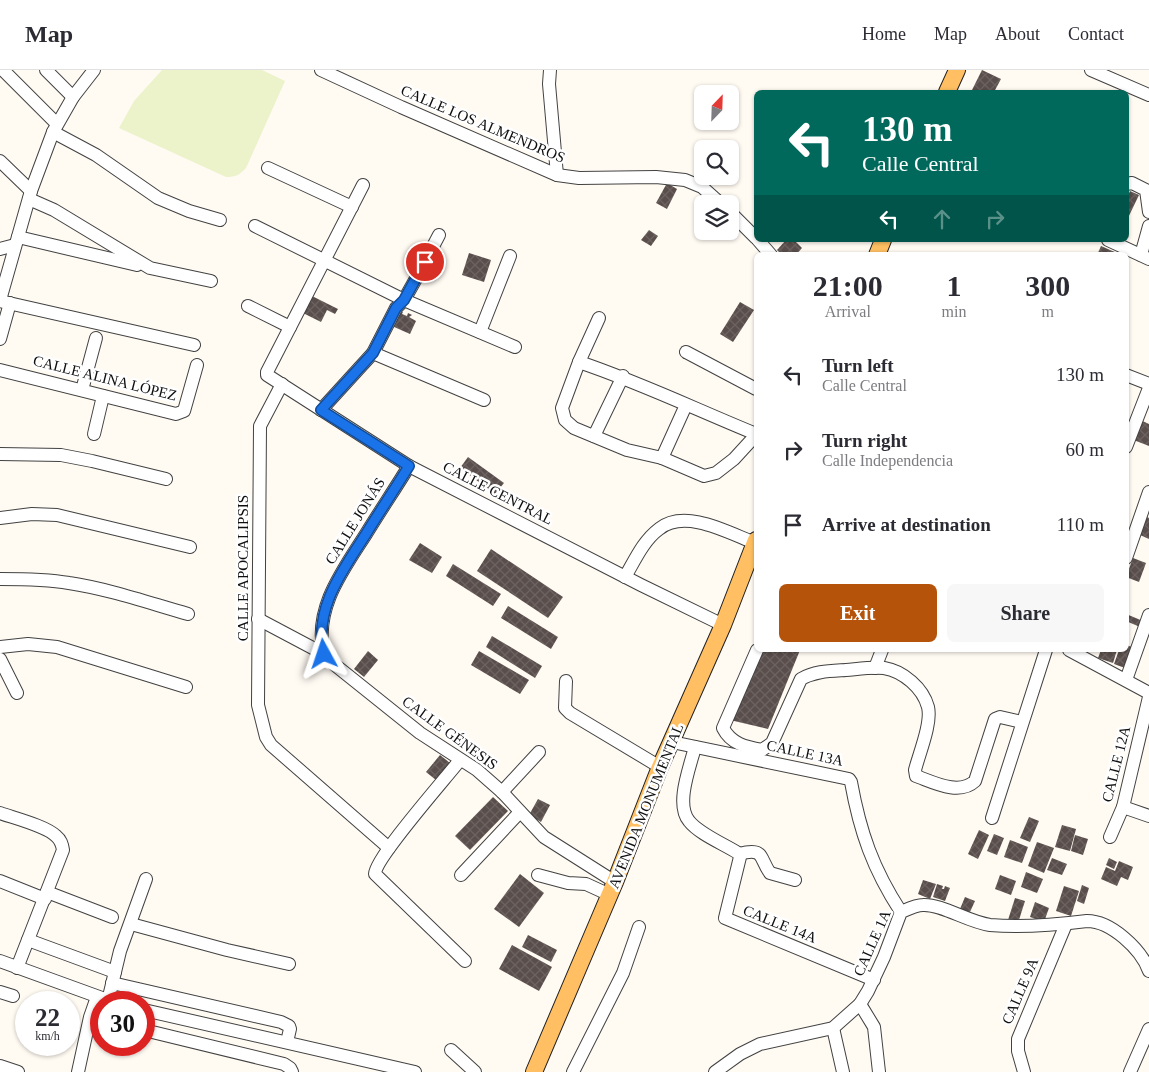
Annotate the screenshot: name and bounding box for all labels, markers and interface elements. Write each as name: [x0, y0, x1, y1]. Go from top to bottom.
text: Map: [25, 21, 73, 47]
text: Home: [862, 24, 906, 44]
text: Map: [934, 24, 967, 44]
text: About: [995, 24, 1040, 44]
text: Contact: [1068, 24, 1124, 44]
street label: CALLE LOS ALMENDROS: [399, 82, 567, 166]
north arrow: [694, 85, 739, 130]
map controls: [694, 85, 739, 240]
icon: left: [779, 110, 844, 175]
text: 130 m: [862, 110, 952, 149]
button: search: [694, 140, 739, 185]
text: Calle Central: [862, 151, 979, 176]
button: layers: [694, 195, 739, 240]
icon: left: [875, 205, 903, 233]
icon: ahead: [928, 205, 956, 233]
icon: right: [981, 205, 1009, 233]
pin: [404, 241, 446, 283]
icon: arrive: [411, 248, 439, 276]
text: 21:00: [813, 269, 883, 302]
text: 1: [946, 269, 961, 302]
text: 300: [1025, 269, 1070, 302]
text: Arrival: [825, 303, 871, 320]
text: min: [942, 303, 966, 320]
text: m: [1041, 303, 1054, 320]
street label: CALLE ALINA LÓPEZ: [32, 352, 178, 404]
text: Turn left: [822, 355, 894, 376]
icon: left: [779, 361, 807, 389]
text: 130 m: [1056, 364, 1104, 385]
text: Calle Central: [822, 377, 907, 394]
text: Turn right: [822, 430, 907, 451]
icon: right: [779, 436, 807, 464]
text: 60 m: [1065, 439, 1104, 460]
text: Calle Independencia: [822, 452, 953, 469]
street label: CALLE CENTRAL: [440, 458, 556, 528]
street label: CALLE JONÁS: [322, 475, 388, 567]
street label: CALLE APOCALIPSIS: [235, 495, 251, 641]
icon: arrive: [779, 511, 807, 539]
text: Arrive at destination: [822, 514, 991, 535]
text: 110 m: [1057, 514, 1104, 535]
button: Exit: [779, 584, 937, 642]
button: Share: [947, 584, 1104, 642]
position arrow: [297, 627, 349, 679]
street label: CALLE GÉNESIS: [399, 693, 501, 773]
street label: AVENIDA MONUMENTAL: [606, 721, 686, 891]
street label: CALLE 12A: [1099, 724, 1133, 804]
street label: CALLE 13A: [765, 737, 845, 769]
street label: CALLE 14A: [741, 902, 819, 946]
street label: CALLE 1A: [850, 907, 894, 978]
street label: CALLE 9A: [999, 955, 1041, 1027]
speed limit sign: 30: [90, 991, 155, 1056]
text: 22: [35, 1004, 60, 1031]
text: km/h: [35, 1029, 60, 1043]

